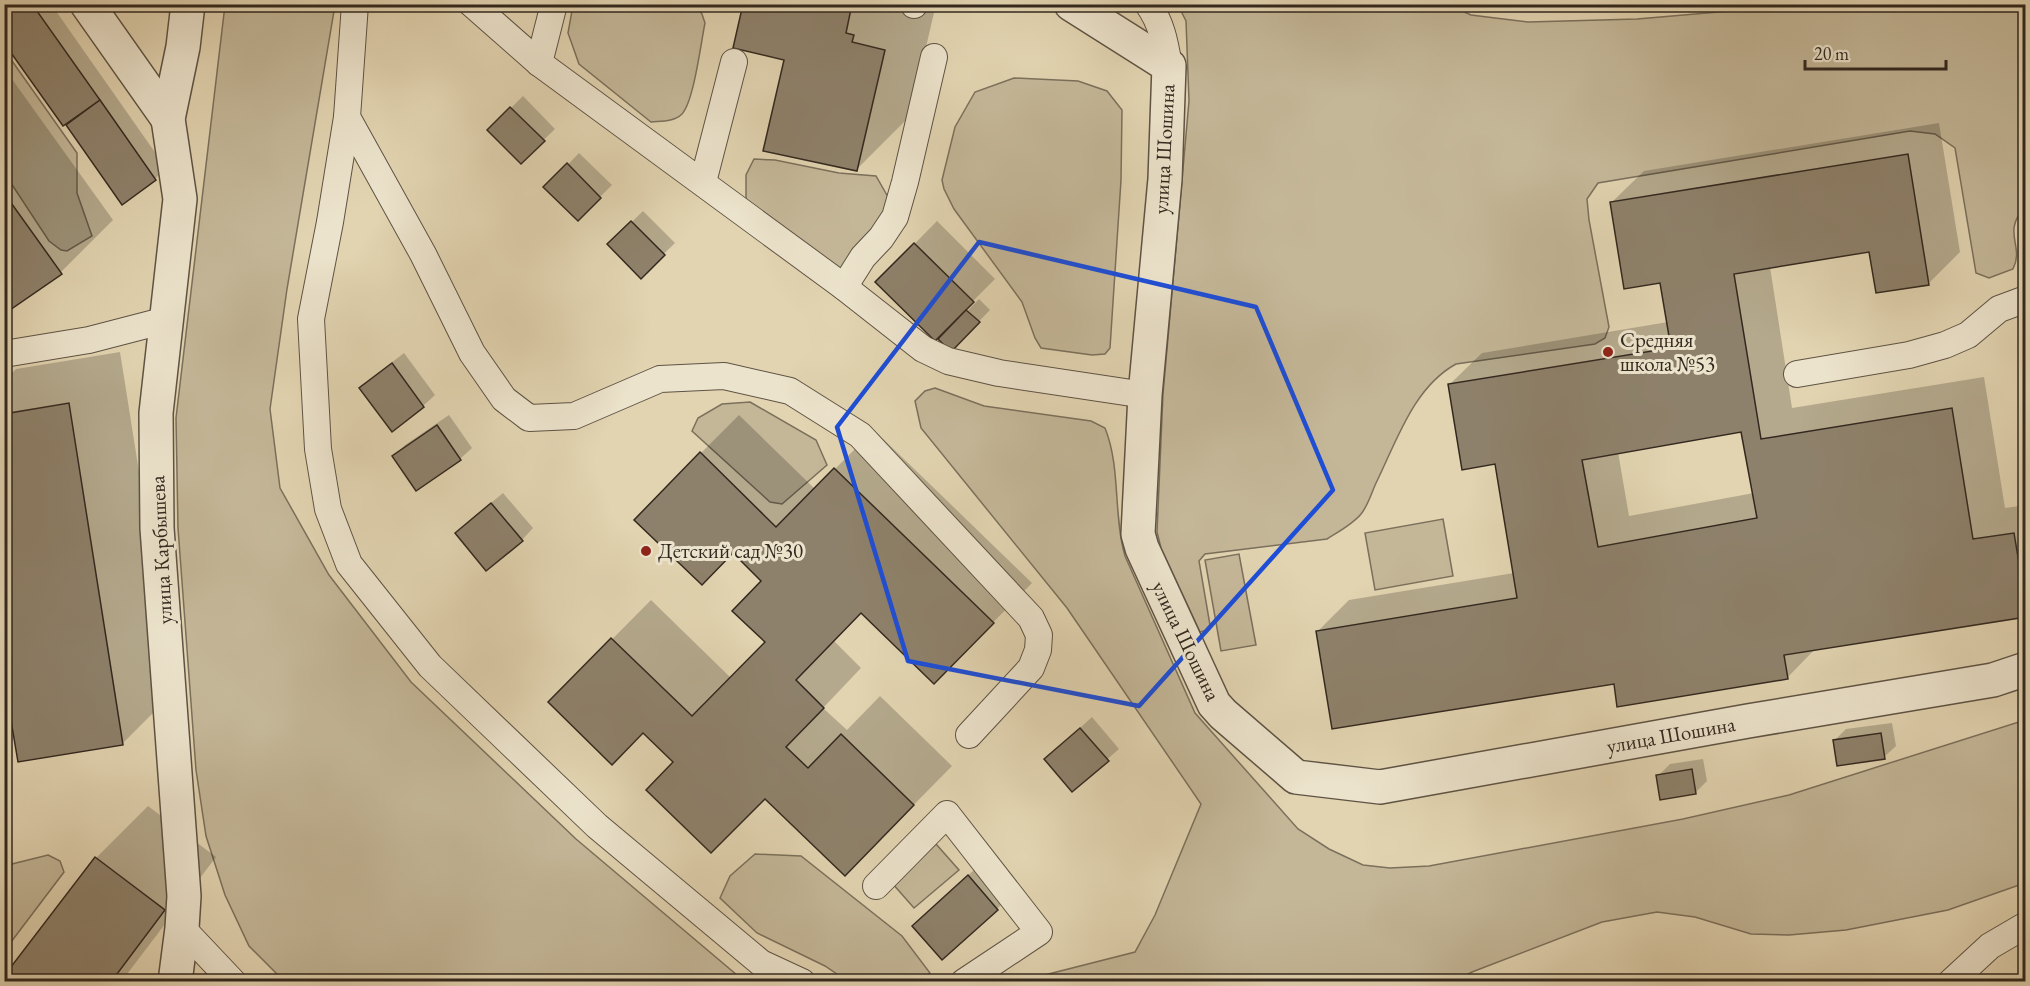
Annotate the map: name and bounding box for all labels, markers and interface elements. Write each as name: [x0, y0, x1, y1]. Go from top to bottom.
scale bar: [1805, 33, 1946, 71]
text: 20 m: [1814, 42, 1849, 65]
street label: улица Шошина: [1147, 83, 1180, 215]
place label: Средняя школа №53: [1620, 326, 1715, 377]
marker: Средняя школа №53: [1601, 345, 1615, 359]
street label: улица Карбышева: [143, 474, 178, 625]
place label: Детский сад №30: [658, 537, 803, 564]
marker: Детский сад №30: [639, 544, 653, 558]
street label: улица Шошина: [1146, 576, 1227, 706]
street label: улица Шошина: [1604, 710, 1738, 759]

